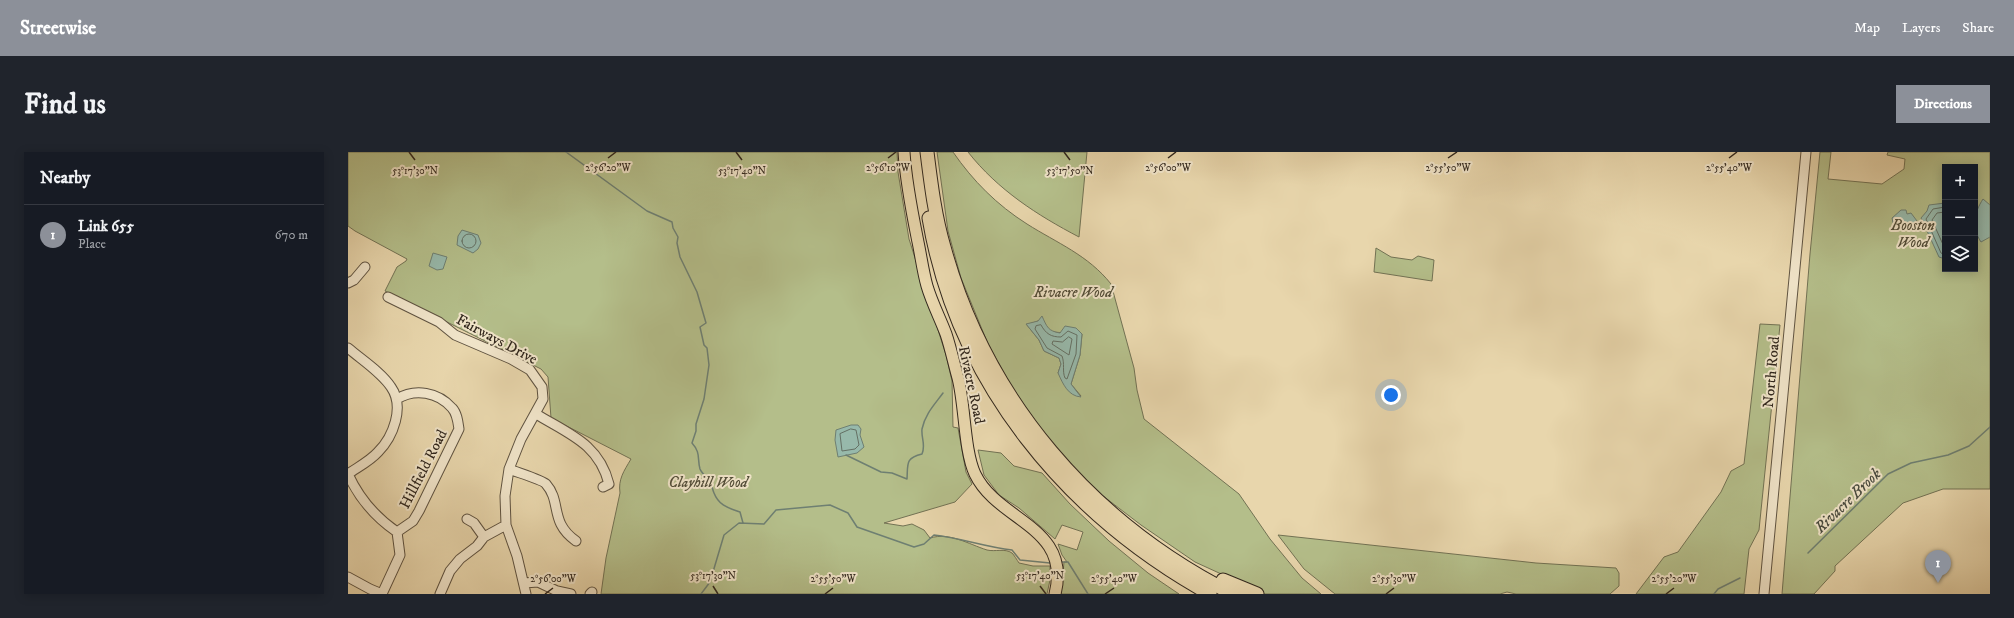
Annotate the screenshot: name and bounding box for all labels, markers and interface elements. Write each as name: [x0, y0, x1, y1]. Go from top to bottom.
text: Streetwise: [20, 17, 96, 40]
text: Map: [1854, 19, 1880, 37]
text: Layers: [1902, 19, 1940, 37]
text: Share: [1962, 19, 1994, 37]
button: Directions: [1896, 85, 1990, 123]
text: Find us: [24, 87, 106, 122]
text: 2°56'20"W: [585, 162, 631, 174]
text: 2°56'10"W: [866, 162, 911, 174]
text: 2°56'00"W: [1145, 162, 1192, 174]
text: 2°55'50"W: [1425, 162, 1471, 174]
text: 2°55'40"W: [1706, 162, 1753, 174]
map controls: [1942, 164, 1978, 272]
button: +: [1942, 164, 1978, 200]
text: 53°17'30"N: [392, 165, 438, 177]
text: 53°17'40"N: [718, 165, 766, 177]
text: 53°17'50"N: [1047, 165, 1093, 177]
text: Nearby: [40, 167, 90, 189]
button: −: [1942, 200, 1978, 236]
park label: Booston Wood: [1890, 216, 1935, 252]
text: Link 655: [78, 217, 134, 236]
text: 1: [51, 227, 55, 243]
text: 670 m: [275, 227, 308, 243]
text: Place: [78, 236, 106, 252]
button: layers: [1942, 236, 1978, 272]
park label: Rivacre Wood: [1033, 283, 1115, 302]
street label: Fairways Drive: [453, 310, 541, 369]
street label: North Road: [1759, 335, 1784, 409]
street label: Rivacre Road: [954, 344, 989, 426]
your location: [1381, 385, 1401, 405]
street label: Hillfield Road: [395, 426, 452, 512]
water label: Rivacre Brook: [1810, 464, 1885, 538]
park label: Clayhill Wood: [668, 473, 750, 492]
pin: 1: [1925, 550, 1951, 583]
text: 53°17'30"N: [690, 570, 736, 582]
text: 53°17'40"N: [1016, 570, 1064, 582]
text: 2°56'00"W: [530, 573, 577, 585]
text: 2°55'50"W: [810, 573, 856, 585]
text: 2°55'40"W: [1091, 573, 1138, 585]
text: 2°55'30"W: [1372, 573, 1417, 585]
text: 2°55'20"W: [1651, 573, 1697, 585]

